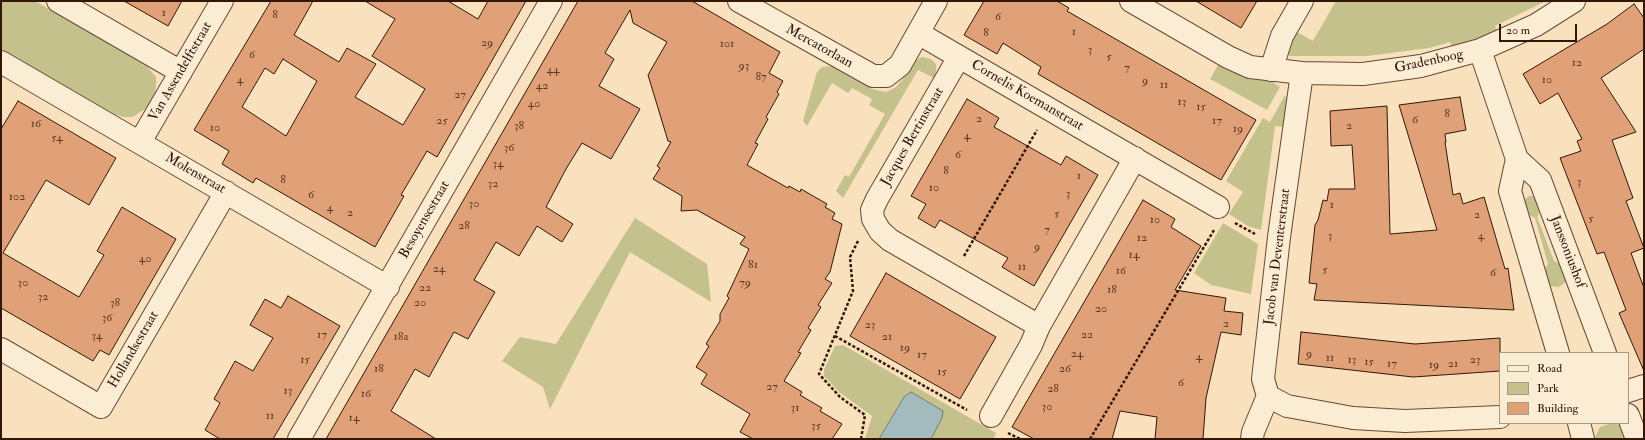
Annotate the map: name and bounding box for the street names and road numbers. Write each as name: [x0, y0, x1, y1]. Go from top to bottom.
street label: Van Assendelftstraat: [146, 19, 216, 125]
street label: Mercatorlaan: [782, 22, 856, 72]
street label: Gradenboog: [1393, 47, 1465, 77]
street label: Cornelis Koemanstraat: [968, 57, 1086, 135]
street label: Jacques Bertinstraat: [878, 85, 948, 189]
street label: Molenstraat: [162, 150, 228, 198]
street label: Besoyensestraat: [396, 178, 454, 262]
street label: Jacob van Deventerstraat: [1261, 188, 1295, 326]
street label: Janssoniushof: [1546, 213, 1588, 291]
street label: Hollandsestraat: [105, 308, 163, 392]

